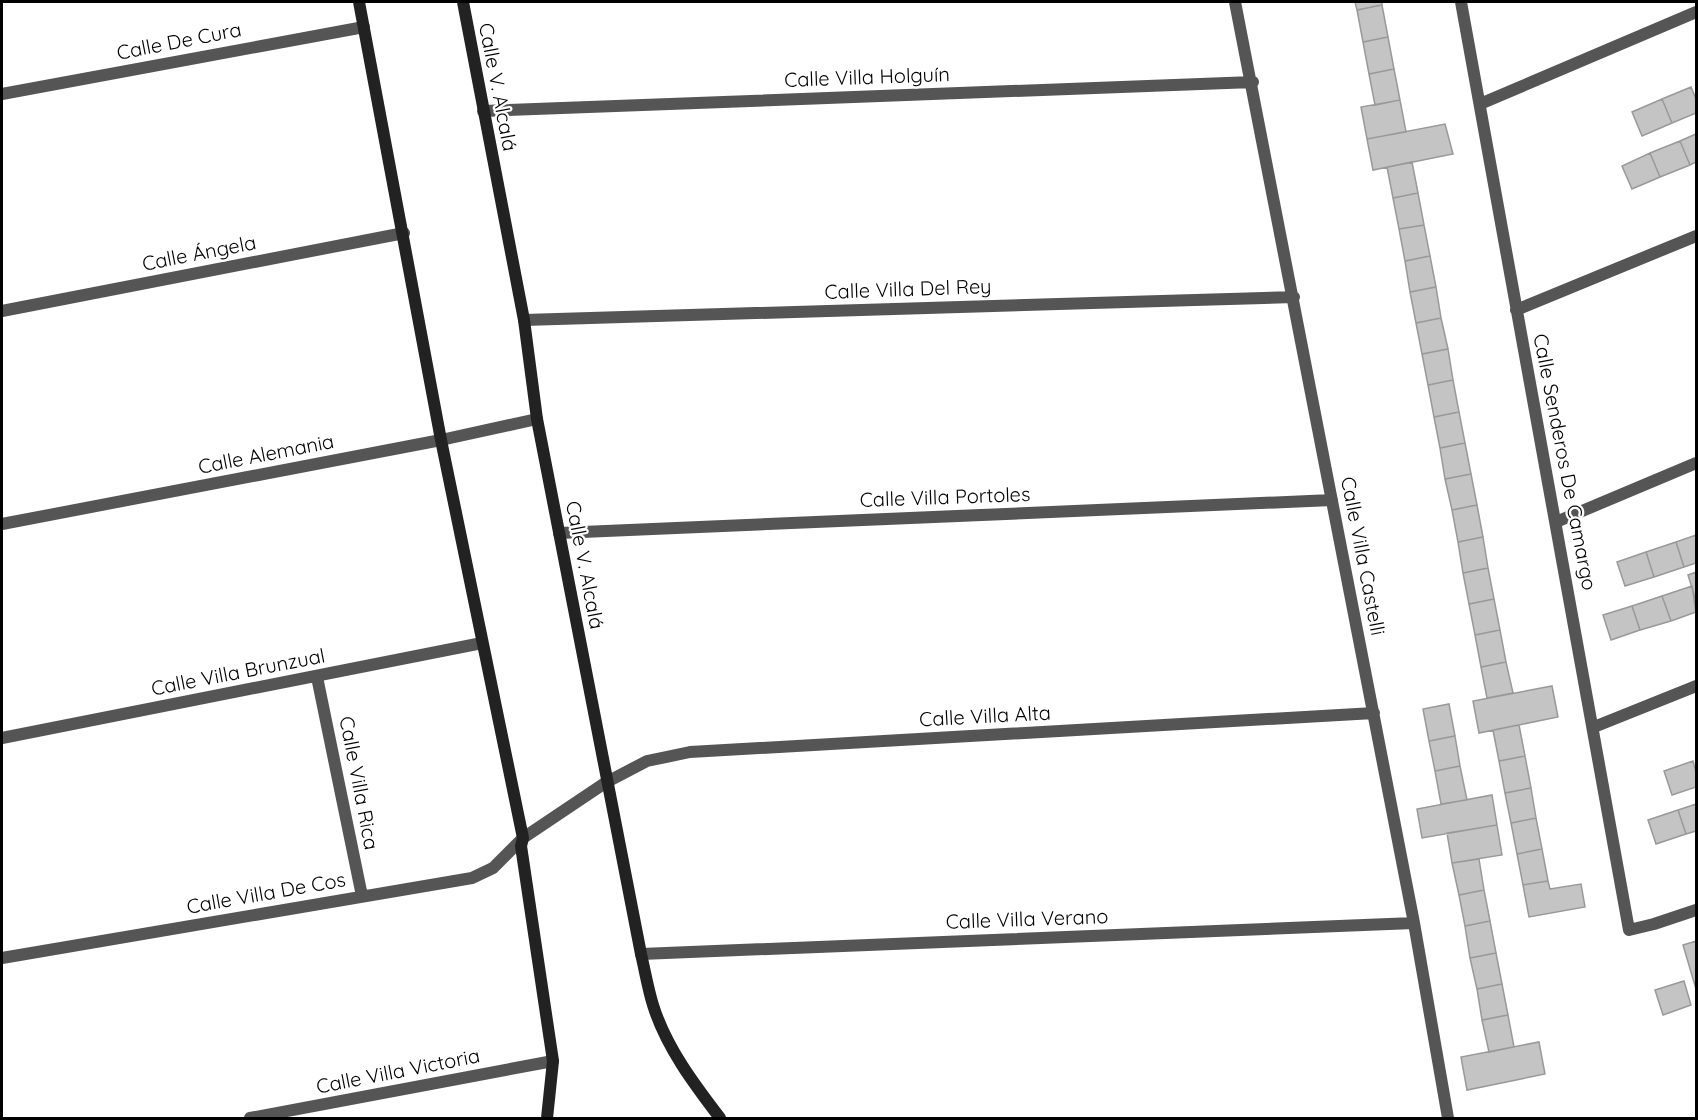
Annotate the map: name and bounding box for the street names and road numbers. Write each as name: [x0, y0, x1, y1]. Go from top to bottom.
street label: Calle De Cura: [115, 16, 243, 65]
street label: Calle V. Alcalá: [474, 21, 523, 153]
street label: Calle Villa Holguín: [784, 61, 950, 92]
street label: Calle Ángela: [140, 229, 258, 276]
street label: Calle Villa Del Rey: [824, 273, 992, 304]
street label: Calle Senderos De Camargo: [1528, 331, 1603, 592]
street label: Calle Alemania: [196, 428, 336, 479]
street label: Calle Villa Castelli: [1336, 474, 1391, 637]
street label: Calle Villa Portoles: [859, 481, 1031, 512]
street label: Calle V. Alcalá: [561, 499, 610, 631]
street label: Calle Villa Brunzual: [149, 642, 327, 701]
street label: Calle Villa Alta: [919, 700, 1051, 731]
street label: Calle Villa Rica: [334, 714, 385, 852]
street label: Calle Villa De Cos: [184, 866, 347, 919]
street label: Calle Villa Verano: [945, 903, 1109, 934]
street label: Calle Villa Victoria: [314, 1042, 482, 1099]

